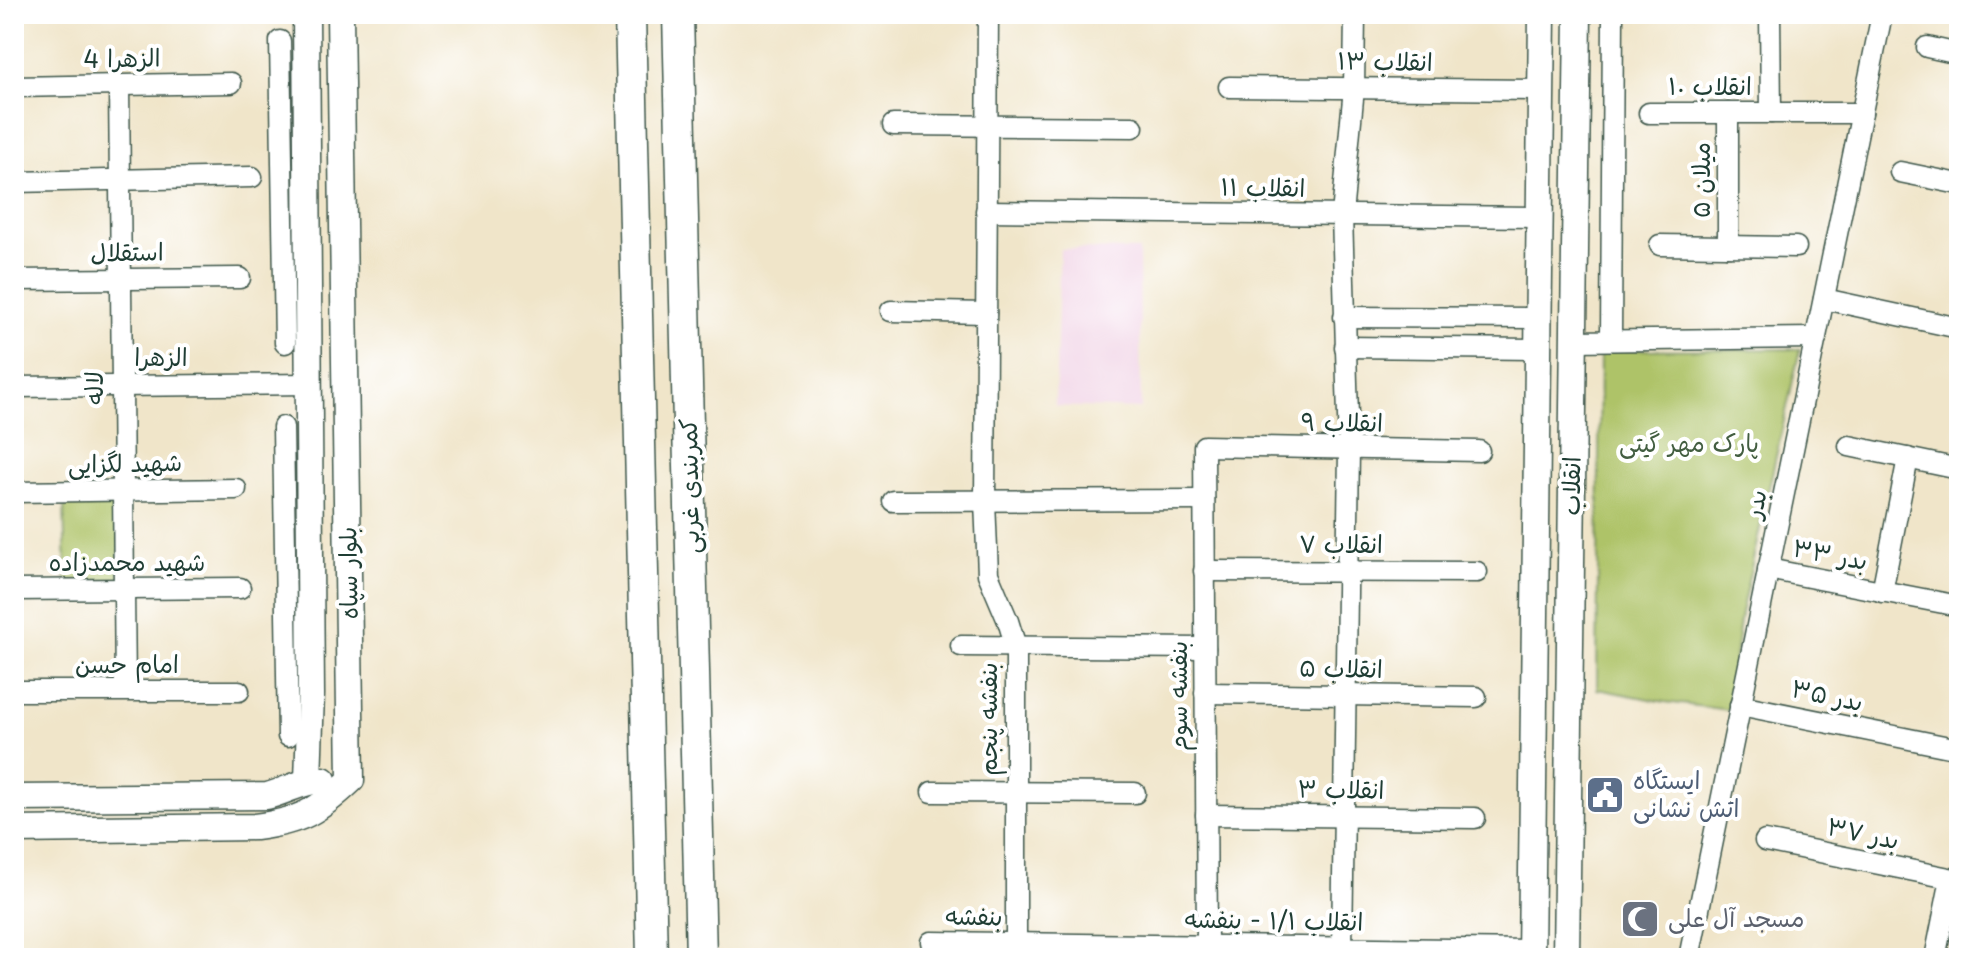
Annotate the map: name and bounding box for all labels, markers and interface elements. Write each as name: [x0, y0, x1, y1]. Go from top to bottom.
street label: الزهرا 4: [83, 38, 161, 76]
street label: انقلاب ۱۳: [1337, 41, 1433, 79]
street label: انقلاب ۱۰: [1668, 67, 1752, 103]
street label: میلان ۵: [1682, 142, 1718, 218]
street label: انقلاب ۱۱: [1220, 167, 1306, 205]
street label: استقلال: [90, 232, 164, 270]
street label: الزهرا: [134, 338, 188, 374]
street label: لاله: [75, 371, 111, 405]
street label: انقلاب ۹: [1301, 402, 1383, 440]
street label: کمربندی غربی: [669, 418, 707, 554]
park label: پارک مهر گیتی: [1619, 424, 1759, 460]
street label: شهید لگزایی: [67, 443, 183, 481]
street label: انقلاب: [1551, 456, 1589, 516]
street label: بدر: [1733, 486, 1775, 523]
street label: انقلاب ۷: [1299, 525, 1383, 561]
street label: بلوار سپاه: [328, 526, 366, 620]
street label: بدر ۳۳: [1790, 528, 1871, 578]
street label: شهید محمدزاده: [49, 543, 205, 579]
street label: بنفشه سوم: [1159, 641, 1197, 751]
street label: امام حسن: [75, 645, 179, 683]
street label: انقلاب ۵: [1299, 648, 1383, 686]
street label: بنفشه پنجم: [969, 662, 1007, 776]
street label: بدر ۳۵: [1788, 669, 1867, 719]
place label: ایستگاه اتش نشانی: [1633, 761, 1740, 825]
street label: انقلاب ۳: [1297, 769, 1385, 807]
public building icon: ایستگاه اتش نشانی: [1584, 774, 1626, 816]
street label: بدر ۳۷: [1824, 807, 1903, 857]
street label: بنفشه: [945, 897, 1003, 933]
mosque icon: مسجد آل علی: [1619, 898, 1661, 940]
street label: انقلاب ۱/۱ - بنفشه: [1184, 899, 1364, 939]
place label: مسجد آل علی: [1668, 899, 1805, 935]

